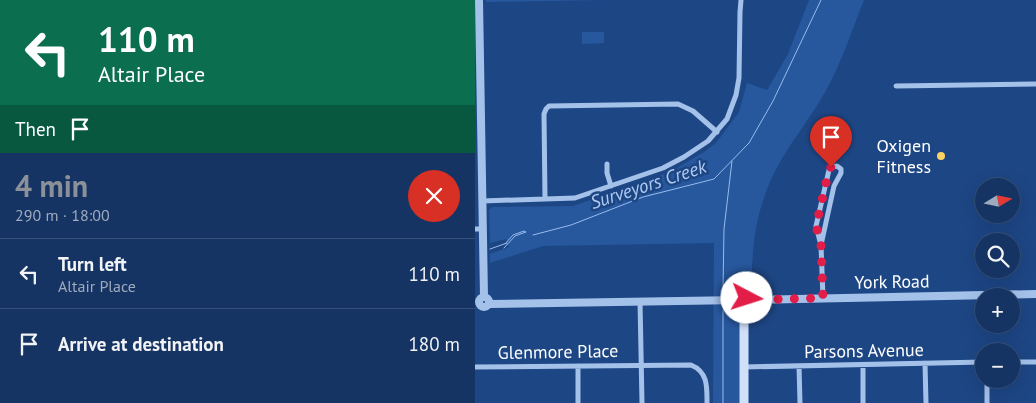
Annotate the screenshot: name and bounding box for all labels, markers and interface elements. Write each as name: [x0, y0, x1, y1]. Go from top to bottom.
text: 110 m: [98, 16, 195, 62]
icon: left: [15, 20, 80, 85]
text: Altair Place: [98, 60, 205, 88]
icon: arrive: [66, 115, 94, 143]
pin: [810, 116, 852, 167]
text: Then: [15, 117, 56, 141]
icon: arrive: [817, 123, 845, 151]
place label: Oxigen Fitness: [876, 134, 931, 178]
marker: Oxigen Fitness: [935, 150, 947, 162]
water label: Surveyors Creek: [587, 153, 711, 214]
text: 4 min: [15, 166, 88, 205]
button: close: [408, 170, 460, 222]
north arrow: [975, 178, 1020, 222]
map controls: [975, 178, 1020, 388]
text: 290 m · 18:00: [15, 205, 110, 225]
button: search: [975, 233, 1020, 278]
text: Turn left: [58, 252, 127, 276]
icon: left: [15, 260, 43, 288]
text: 110 m: [408, 262, 460, 286]
street label: York Road: [854, 269, 930, 294]
position arrow: [720, 271, 772, 323]
text: Altair Place: [58, 276, 136, 296]
button: +: [975, 288, 1020, 333]
icon: arrive: [15, 330, 43, 358]
text: Arrive at destination: [58, 332, 224, 356]
text: 180 m: [408, 332, 460, 356]
street label: Parsons Avenue: [804, 338, 924, 363]
street label: Glenmore Place: [497, 339, 619, 364]
button: −: [975, 343, 1020, 388]

